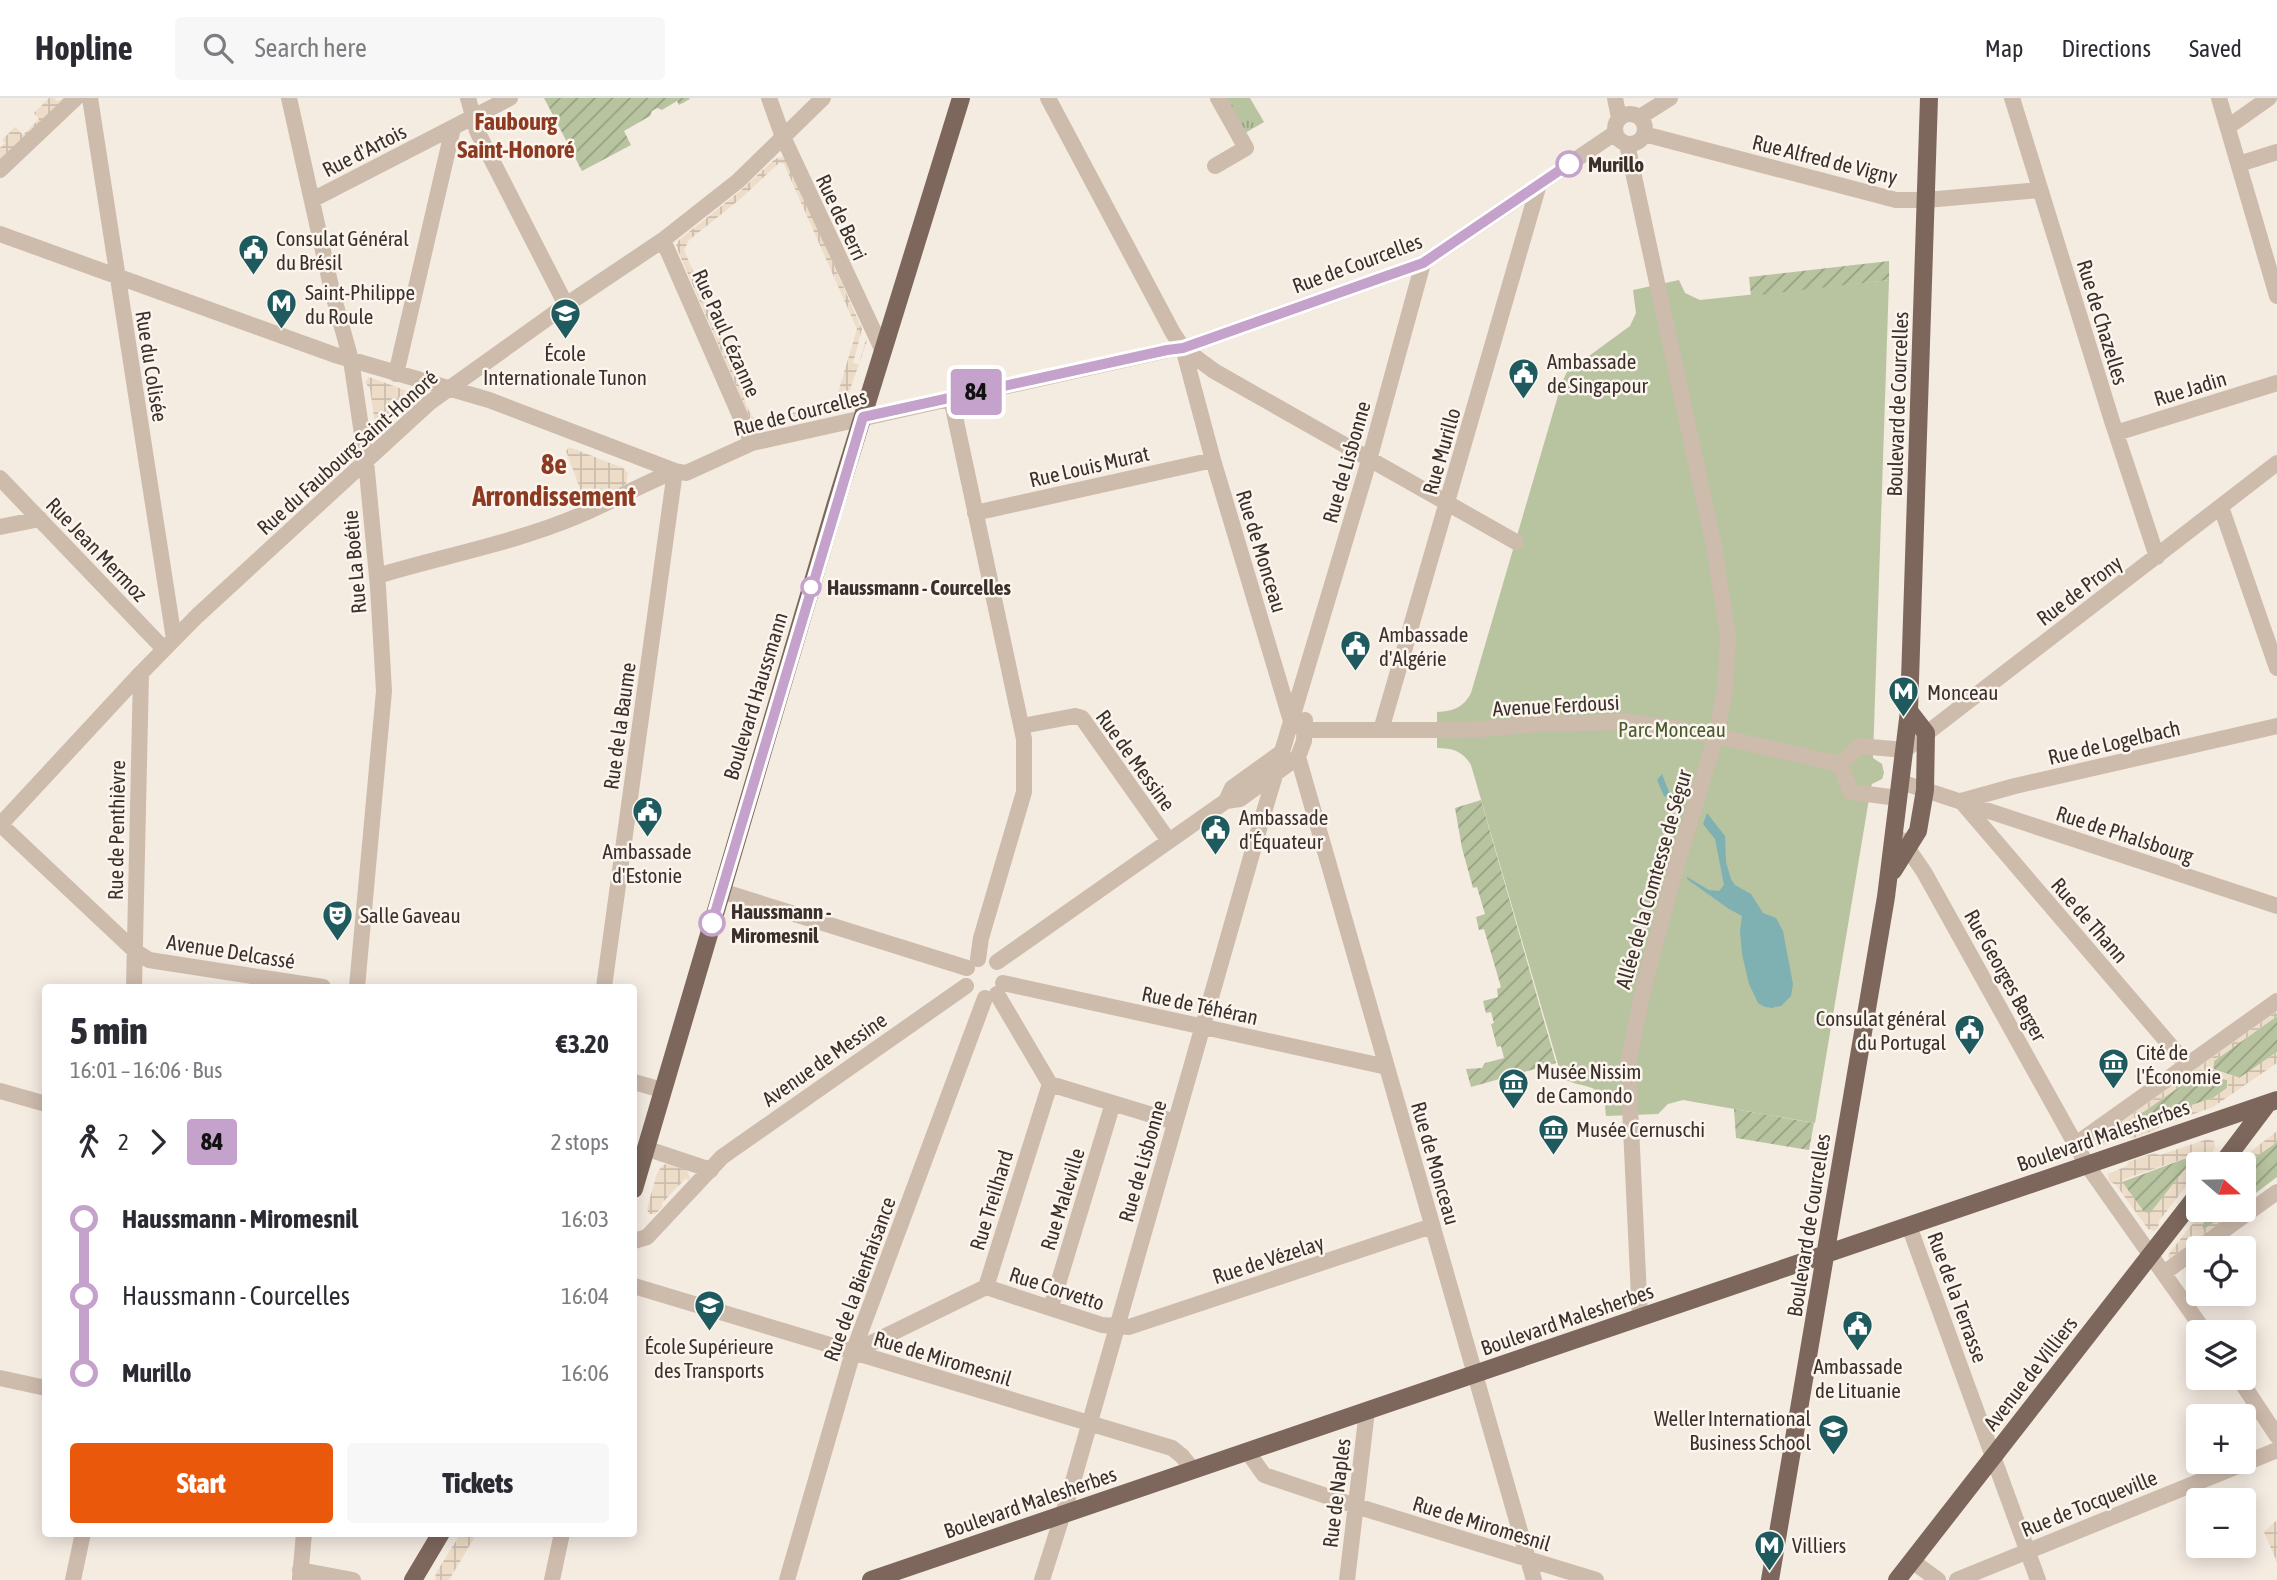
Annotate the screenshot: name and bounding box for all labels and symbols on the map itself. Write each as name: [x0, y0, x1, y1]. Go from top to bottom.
district label: Faubourg Saint-Honoré: [457, 108, 575, 163]
street label: Rue d'Artois: [318, 119, 410, 181]
street label: Rue Alfred de Vigny: [1750, 129, 1900, 189]
marker: Murillo: [1556, 151, 1582, 177]
place label: Murillo: [1588, 152, 1644, 176]
street label: Rue de Berri: [812, 170, 872, 264]
place label: Consulat Général du Brésil: [276, 226, 409, 274]
street label: Rue de Courcelles: [1289, 228, 1425, 298]
public building icon: Consulat Général du Brésil: [236, 233, 270, 277]
street label: Rue de Chazelles: [2073, 257, 2133, 387]
street label: Rue Paul Cézanne: [688, 265, 766, 401]
place label: Saint-Philippe du Roule: [305, 280, 415, 328]
metro station icon: Saint-Philippe du Roule: [265, 287, 299, 331]
school or university icon: École Internationale Tunon: [548, 296, 582, 340]
street label: Rue du Colisée: [131, 309, 173, 423]
street label: Boulevard de Courcelles: [1882, 311, 1912, 497]
place label: École Internationale Tunon: [483, 341, 647, 389]
place label: Ambassade de Singapour: [1547, 349, 1649, 397]
public building icon: Ambassade de Singapour: [1507, 356, 1541, 400]
street label: Rue du Faubourg Saint-Honoré: [252, 365, 442, 539]
street label: Rue Jadin: [2151, 366, 2229, 410]
line badge: 84: [944, 369, 1007, 415]
street label: Rue de Courcelles: [731, 384, 869, 440]
street label: Rue de Lisbonne: [1317, 398, 1375, 526]
street label: Rue Murillo: [1417, 405, 1465, 497]
street label: Rue Louis Murat: [1027, 441, 1151, 491]
district label: 8e Arrondissement: [471, 448, 636, 512]
street label: Rue de Monceau: [1232, 487, 1292, 615]
street label: Rue Jean Mermoz: [42, 492, 153, 606]
street label: Rue La Boétie: [338, 509, 370, 615]
street label: Rue de Prony: [2032, 550, 2127, 630]
place label: Haussmann - Courcelles: [827, 575, 1012, 599]
marker: Haussmann - Courcelles: [801, 577, 821, 597]
street label: Boulevard Haussmann: [718, 609, 792, 783]
place label: Ambassade d'Algérie: [1379, 622, 1468, 670]
public building icon: Ambassade d'Algérie: [1339, 629, 1373, 673]
street label: Rue de la Baume: [598, 661, 640, 791]
metro station icon: Monceau: [1887, 675, 1921, 719]
place label: Monceau: [1927, 680, 1998, 704]
street label: Avenue Ferdousi: [1492, 690, 1620, 720]
street label: Rue de Messine: [1091, 705, 1181, 815]
street label: Rue de Logelbach: [2046, 715, 2182, 769]
park label: Parc Monceau: [1618, 717, 1726, 741]
street label: Rue de Penthièvre: [103, 760, 129, 900]
street label: Allée de la Comtesse de Ségur: [1610, 766, 1696, 991]
public building icon: Ambassade d'Estonie: [630, 794, 664, 838]
street label: Rue de Phalsbourg: [2053, 800, 2197, 868]
place label: Ambassade d'Équateur: [1239, 805, 1328, 853]
public building icon: Ambassade d'Équateur: [1199, 812, 1233, 856]
place label: Ambassade d'Estonie: [602, 839, 692, 887]
street label: Rue de Thann: [2047, 873, 2133, 967]
theatre icon: Salle Gaveau: [320, 898, 354, 942]
place label: Haussmann - Miromesnil: [731, 899, 831, 947]
place label: Salle Gaveau: [360, 903, 461, 927]
street label: Rue Georges Berger: [1960, 905, 2052, 1046]
marker: Haussmann - Miromesnil: [699, 910, 725, 936]
street label: Avenue Delcassé: [165, 929, 297, 973]
street label: Rue de Téhéran: [1140, 981, 1260, 1029]
place label: Consulat général du Portugal: [1816, 1006, 1946, 1054]
street label: Avenue de Messine: [757, 1007, 891, 1111]
public building icon: Consulat général du Portugal: [1952, 1013, 1986, 1057]
place label: Cité de l'Économie: [2136, 1040, 2221, 1088]
museum icon: Cité de l'Économie: [2096, 1047, 2130, 1091]
place label: Musée Nissim de Camondo: [1536, 1059, 1641, 1107]
museum icon: Musée Nissim de Camondo: [1496, 1066, 1530, 1110]
street label: Boulevard Malesherbes: [2014, 1094, 2192, 1176]
street label: Rue de Lisbonne: [1113, 1097, 1171, 1225]
street label: Rue de Monceau: [1407, 1099, 1465, 1227]
museum icon: Musée Cernuschi: [1536, 1112, 1570, 1156]
place label: Musée Cernuschi: [1576, 1117, 1705, 1141]
street label: Boulevard de Courcelles: [1782, 1132, 1834, 1318]
street label: Rue Maleville: [1035, 1145, 1089, 1253]
street label: Rue Treilhard: [964, 1147, 1018, 1253]
north arrow: [2186, 1152, 2256, 1222]
street label: Rue de la Bienfaisance: [818, 1194, 900, 1364]
street label: Rue de la Terrasse: [1923, 1228, 1993, 1366]
street label: Rue de Vézelay: [1209, 1230, 1327, 1288]
street label: Rue Corvetto: [1007, 1261, 1107, 1315]
street label: Boulevard Malesherbes: [1478, 1278, 1656, 1360]
school or university icon: École Supérieure des Transports: [692, 1289, 726, 1333]
public building icon: Ambassade de Lituanie: [1841, 1309, 1875, 1353]
street label: Avenue de Villiers: [1978, 1311, 2082, 1435]
street label: Rue de Miromesnil: [871, 1326, 1015, 1391]
place label: École Supérieure des Transports: [644, 1334, 774, 1382]
place label: Ambassade de Lituanie: [1813, 1354, 1903, 1402]
place label: Weller International Business School: [1654, 1406, 1811, 1454]
school or university icon: Weller International Business School: [1817, 1413, 1851, 1457]
street label: Rue de Naples: [1317, 1437, 1355, 1549]
street label: Boulevard Malesherbes: [941, 1461, 1119, 1543]
street label: Rue de Tocqueville: [2018, 1465, 2160, 1541]
street label: Rue de Miromesnil: [1410, 1491, 1554, 1556]
metro station icon: Villiers: [1752, 1528, 1786, 1572]
place label: Villiers: [1792, 1533, 1846, 1557]

